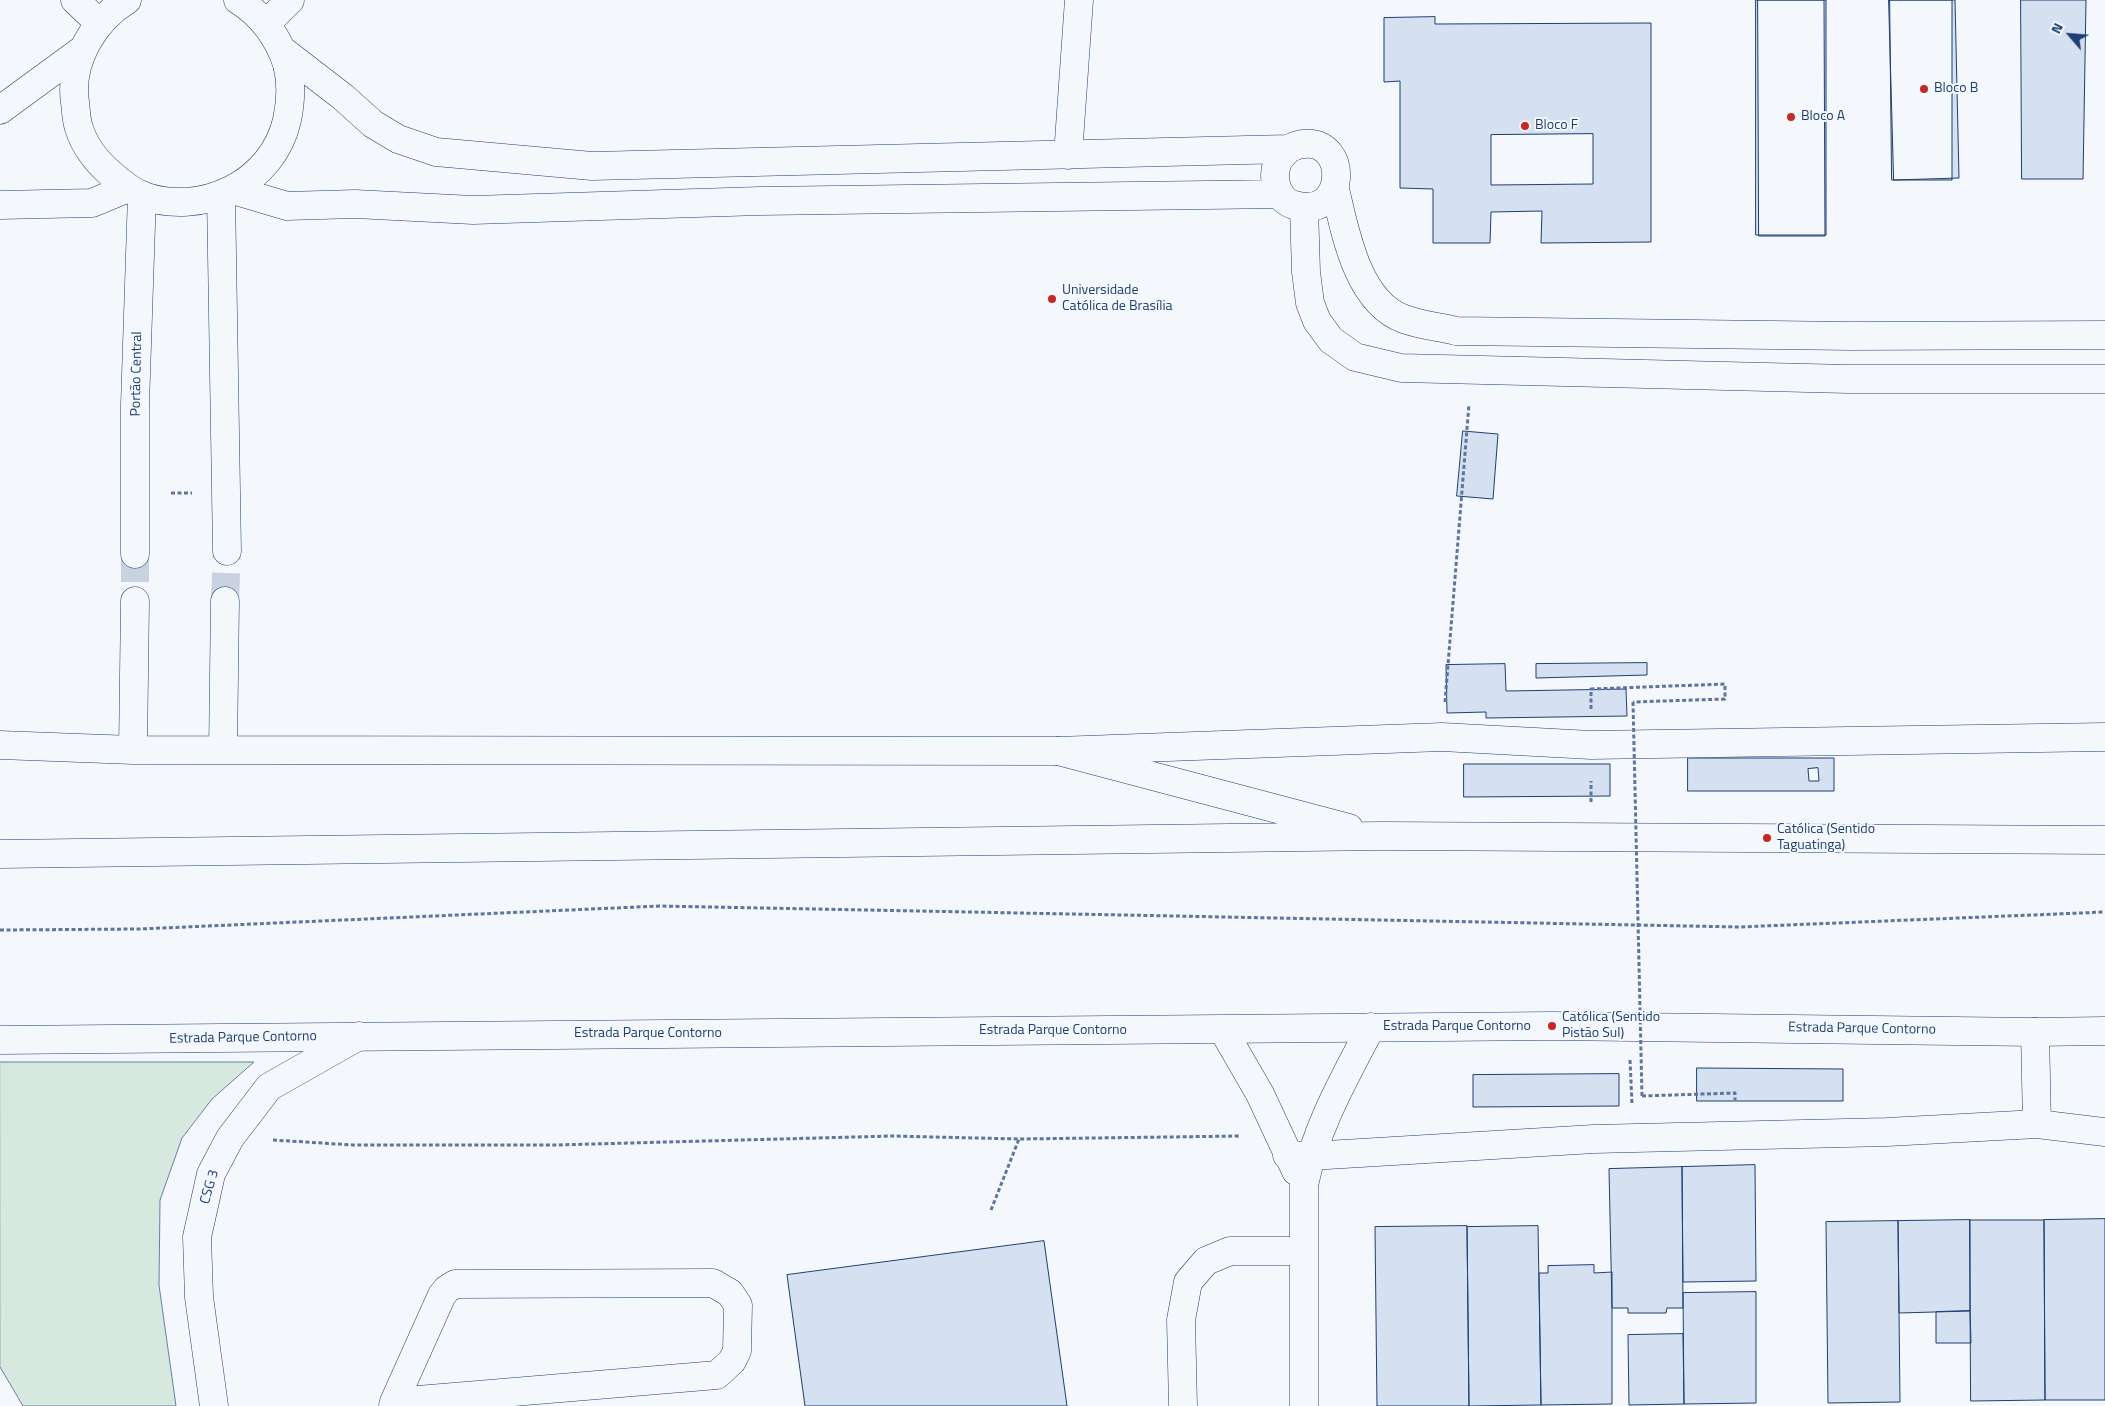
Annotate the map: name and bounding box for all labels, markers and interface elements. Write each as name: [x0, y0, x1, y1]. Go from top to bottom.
north arrow: [2045, 10, 2095, 60]
text: N: [2045, 19, 2068, 37]
place label: Bloco B: [1934, 81, 1978, 97]
marker: Bloco B: [1918, 83, 1930, 95]
place label: Bloco A: [1801, 109, 1845, 125]
marker: Bloco A: [1785, 111, 1797, 123]
place label: Bloco F: [1535, 118, 1578, 134]
marker: Bloco F: [1519, 120, 1531, 132]
place label: Universidade Católica de Brasília: [1062, 283, 1172, 316]
marker: Universidade Católica de Brasília: [1046, 293, 1058, 305]
street label: Portão Central: [128, 331, 146, 417]
place label: Católica (Sentido Taguatinga): [1777, 822, 1875, 854]
marker: Católica (Sentido Taguatinga): [1761, 832, 1773, 844]
place label: Católica (Sentido Pistão Sul): [1562, 1010, 1660, 1042]
street label: Estrada Parque Contorno: [1383, 1019, 1531, 1035]
street label: Estrada Parque Contorno: [1788, 1019, 1936, 1039]
marker: Católica (Sentido Pistão Sul): [1546, 1020, 1558, 1032]
street label: Estrada Parque Contorno: [979, 1023, 1127, 1039]
street label: Estrada Parque Contorno: [574, 1026, 722, 1042]
street label: Estrada Parque Contorno: [169, 1028, 317, 1048]
street label: CSG 3: [197, 1168, 223, 1206]

